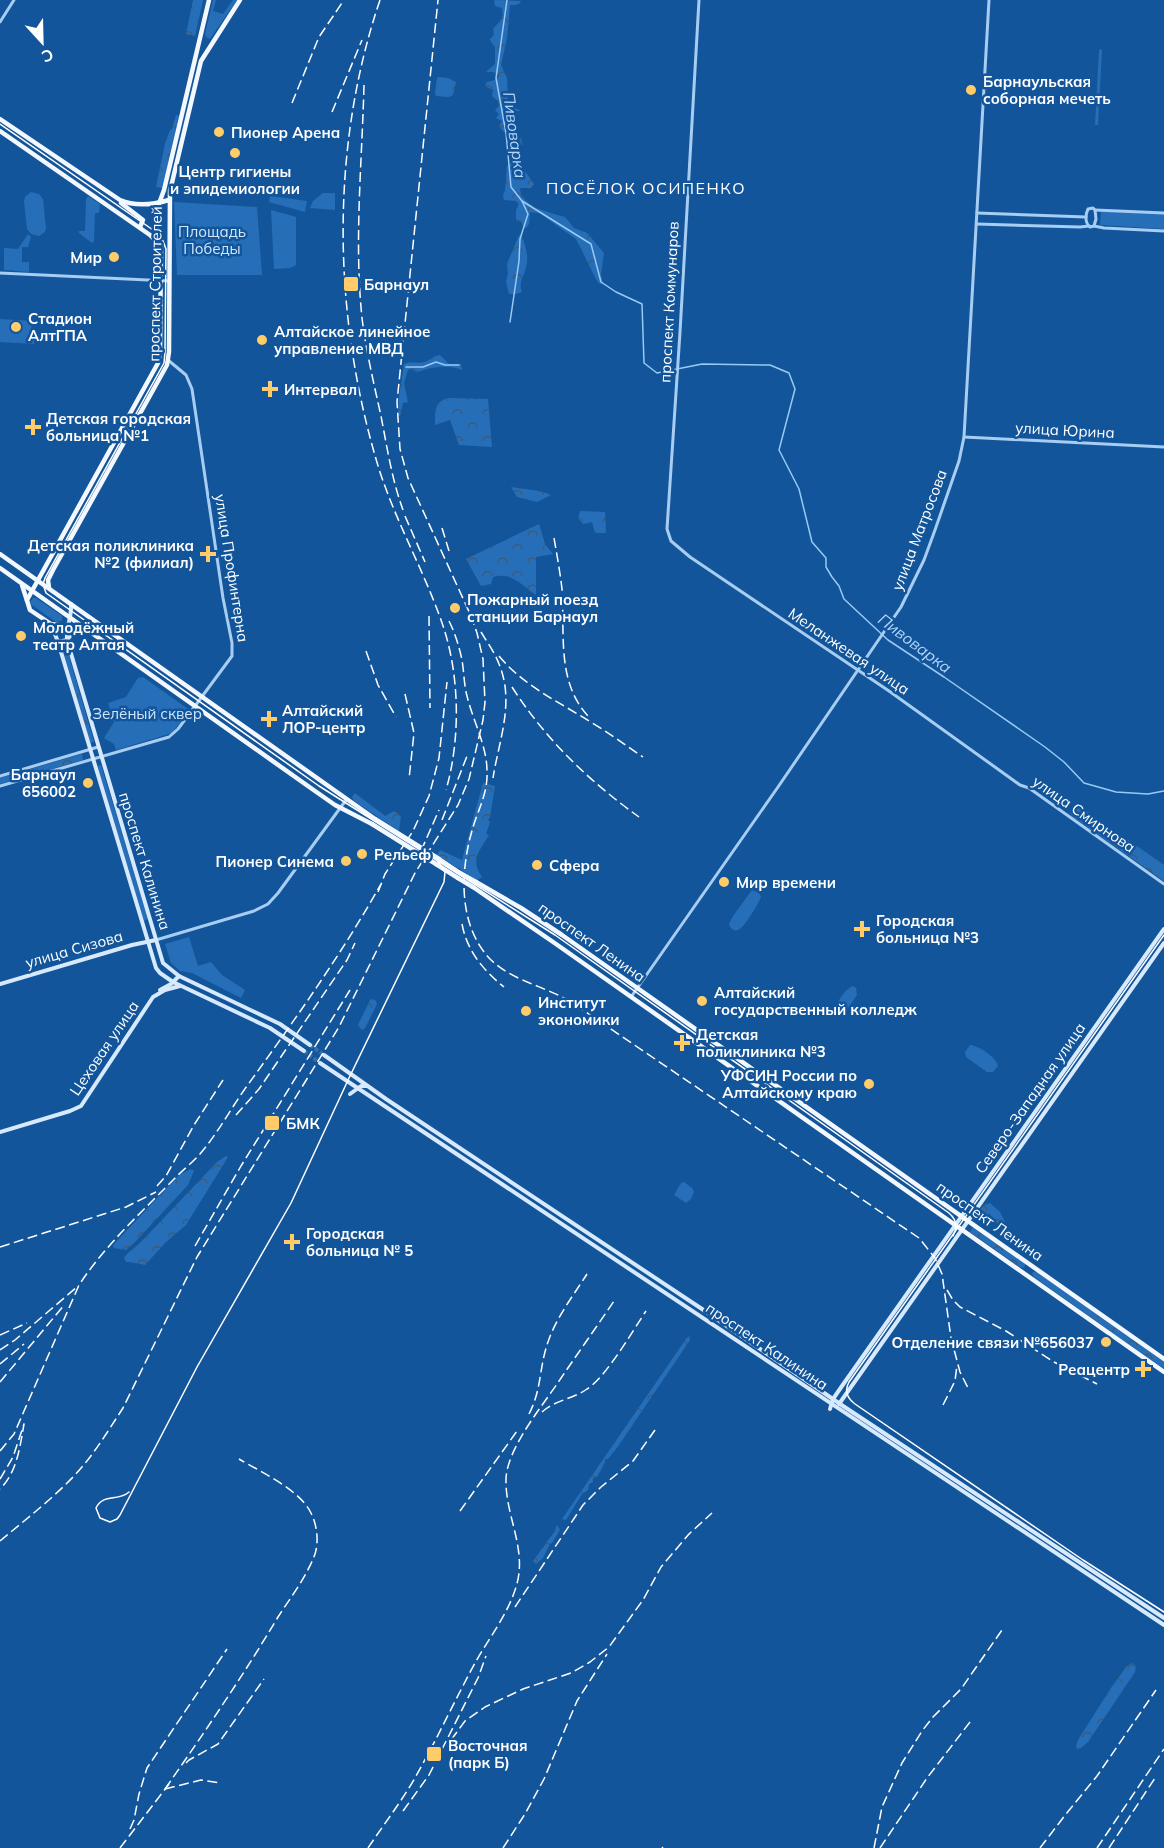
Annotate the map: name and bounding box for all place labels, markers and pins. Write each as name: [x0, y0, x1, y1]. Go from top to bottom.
place label: Барнаульская соборная мечеть: [983, 72, 1111, 108]
marker: Барнаульская соборная мечеть: [964, 83, 978, 97]
place label: Пионер Арена: [231, 123, 340, 142]
marker: Пионер Арена: [212, 125, 226, 139]
marker: Центр гигиены и эпидемиологии: [228, 146, 242, 160]
place label: Центр гигиены и эпидемиологии: [170, 162, 300, 198]
place label: Мир: [70, 248, 102, 267]
marker: Мир: [107, 250, 121, 264]
marker: Барнаул: [342, 275, 360, 293]
place label: Барнаул: [364, 275, 429, 294]
place label: Стадион АлтГПА: [28, 309, 92, 345]
marker: Стадион АлтГПА: [9, 320, 23, 334]
place label: Алтайское линейное управление МВД: [274, 322, 430, 358]
marker: Алтайское линейное управление МВД: [255, 333, 269, 347]
marker: Интервал: [261, 380, 279, 398]
place label: Интервал: [284, 380, 357, 399]
place label: Детская городская больница №1: [46, 409, 191, 445]
marker: Детская городская больница №1: [24, 418, 42, 436]
place label: Детская поликлиника №2 (филиал): [28, 536, 194, 572]
marker: Детская поликлиника №2 (филиал): [199, 545, 217, 563]
place label: Пожарный поезд станции Барнаул: [467, 590, 599, 626]
marker: Пожарный поезд станции Барнаул: [448, 601, 462, 615]
place label: Молодёжный театр Алтая: [33, 618, 134, 654]
marker: Молодёжный театр Алтая: [14, 629, 28, 643]
place label: Алтайский ЛОР-центр: [282, 701, 366, 737]
marker: Алтайский ЛОР-центр: [260, 710, 278, 728]
place label: Барнаул 656002: [11, 765, 76, 801]
marker: Барнаул 656002: [81, 776, 95, 790]
place label: Рельеф: [374, 845, 431, 864]
marker: Рельеф: [355, 847, 369, 861]
place label: Пионер Синема: [216, 852, 334, 871]
marker: Пионер Синема: [339, 854, 353, 868]
place label: Сфера: [549, 856, 600, 875]
marker: Сфера: [530, 858, 544, 872]
place label: Мир времени: [736, 873, 836, 892]
marker: Мир времени: [717, 875, 731, 889]
place label: Городская больница №3: [876, 911, 979, 947]
marker: Городская больница №3: [853, 920, 871, 938]
place label: Алтайский государственный колледж: [714, 983, 917, 1019]
place label: Институт экономики: [538, 993, 620, 1029]
marker: Алтайский государственный колледж: [695, 994, 709, 1008]
marker: Институт экономики: [519, 1004, 533, 1018]
place label: Детская поликлиника №3: [696, 1025, 826, 1061]
marker: Детская поликлиника №3: [673, 1034, 691, 1052]
place label: УФСИН России по Алтайскому краю: [720, 1066, 857, 1102]
marker: УФСИН России по Алтайскому краю: [862, 1077, 876, 1091]
marker: БМК: [263, 1114, 281, 1132]
place label: БМК: [286, 1114, 320, 1133]
place label: Городская больница № 5: [306, 1224, 413, 1260]
marker: Городская больница № 5: [283, 1233, 301, 1251]
place label: Отделение связи №656037: [892, 1333, 1094, 1352]
marker: Отделение связи №656037: [1099, 1335, 1113, 1349]
place label: Реацентр: [1058, 1360, 1130, 1379]
marker: Реацентр: [1134, 1360, 1152, 1378]
place label: Восточная (парк Б): [448, 1736, 528, 1772]
marker: Восточная (парк Б): [425, 1745, 443, 1763]

